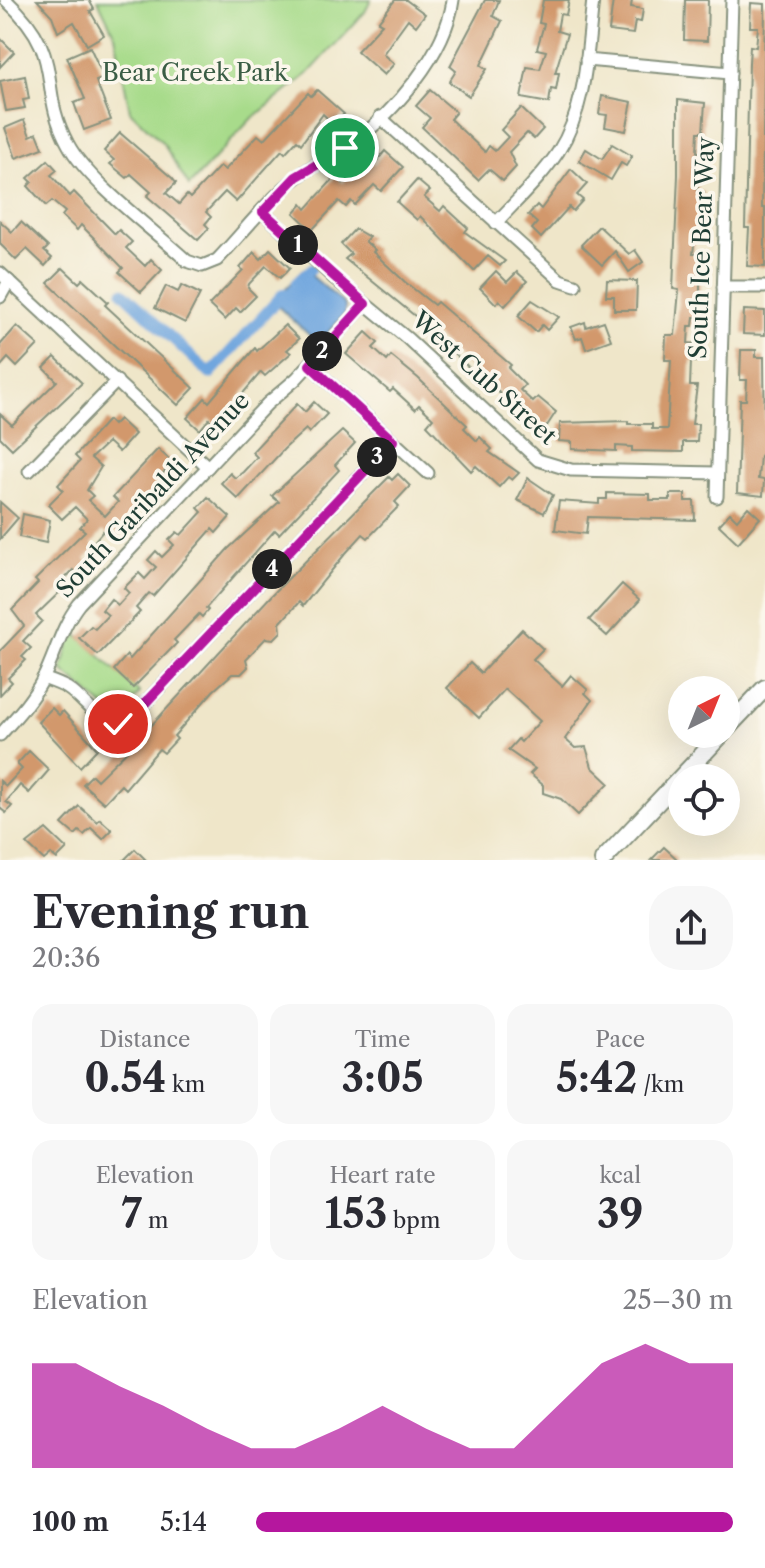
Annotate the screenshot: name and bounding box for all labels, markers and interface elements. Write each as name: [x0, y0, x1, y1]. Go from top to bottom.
park label: Bear Creek Park: [102, 58, 289, 87]
pin: [311, 114, 379, 182]
icon: arrive: [323, 126, 367, 170]
street label: South Ice Bear Way: [683, 136, 720, 360]
pin: 1: [278, 225, 318, 265]
text: 1: [293, 231, 303, 258]
street label: West Cub Street: [405, 304, 563, 451]
pin: 2: [302, 331, 342, 371]
text: 2: [316, 337, 329, 364]
street label: South Garibaldi Avenue: [50, 386, 255, 603]
pin: 3: [357, 437, 397, 477]
text: 3: [371, 443, 383, 470]
pin: 4: [252, 549, 292, 589]
text: 4: [265, 555, 279, 582]
north arrow: [668, 676, 740, 748]
map controls: [668, 676, 740, 836]
pin: [84, 690, 152, 758]
icon: check: [96, 702, 140, 746]
button: locate: [668, 764, 740, 836]
text: Evening run: [32, 885, 309, 939]
button: share: [649, 886, 733, 970]
text: 20:36: [32, 942, 100, 974]
text: Distance: [99, 1026, 190, 1053]
text: Time: [355, 1026, 410, 1053]
text: Pace: [595, 1026, 645, 1053]
text: 0.54: [84, 1053, 166, 1102]
text: 3:05: [341, 1053, 424, 1102]
text: 5:42: [556, 1053, 637, 1102]
text: km: [166, 1071, 205, 1098]
text: /km: [637, 1071, 684, 1098]
text: Elevation: [96, 1162, 194, 1189]
text: Heart rate: [329, 1162, 436, 1189]
text: kcal: [599, 1162, 641, 1189]
text: 7: [121, 1189, 142, 1238]
text: 153: [325, 1189, 387, 1238]
text: 39: [597, 1189, 643, 1238]
text: m: [142, 1207, 168, 1234]
text: bpm: [387, 1207, 440, 1234]
text: Elevation: [32, 1284, 148, 1316]
text: 25–30 m: [623, 1284, 733, 1316]
text: 100 m: [32, 1506, 109, 1538]
text: 5:14: [160, 1506, 207, 1538]

